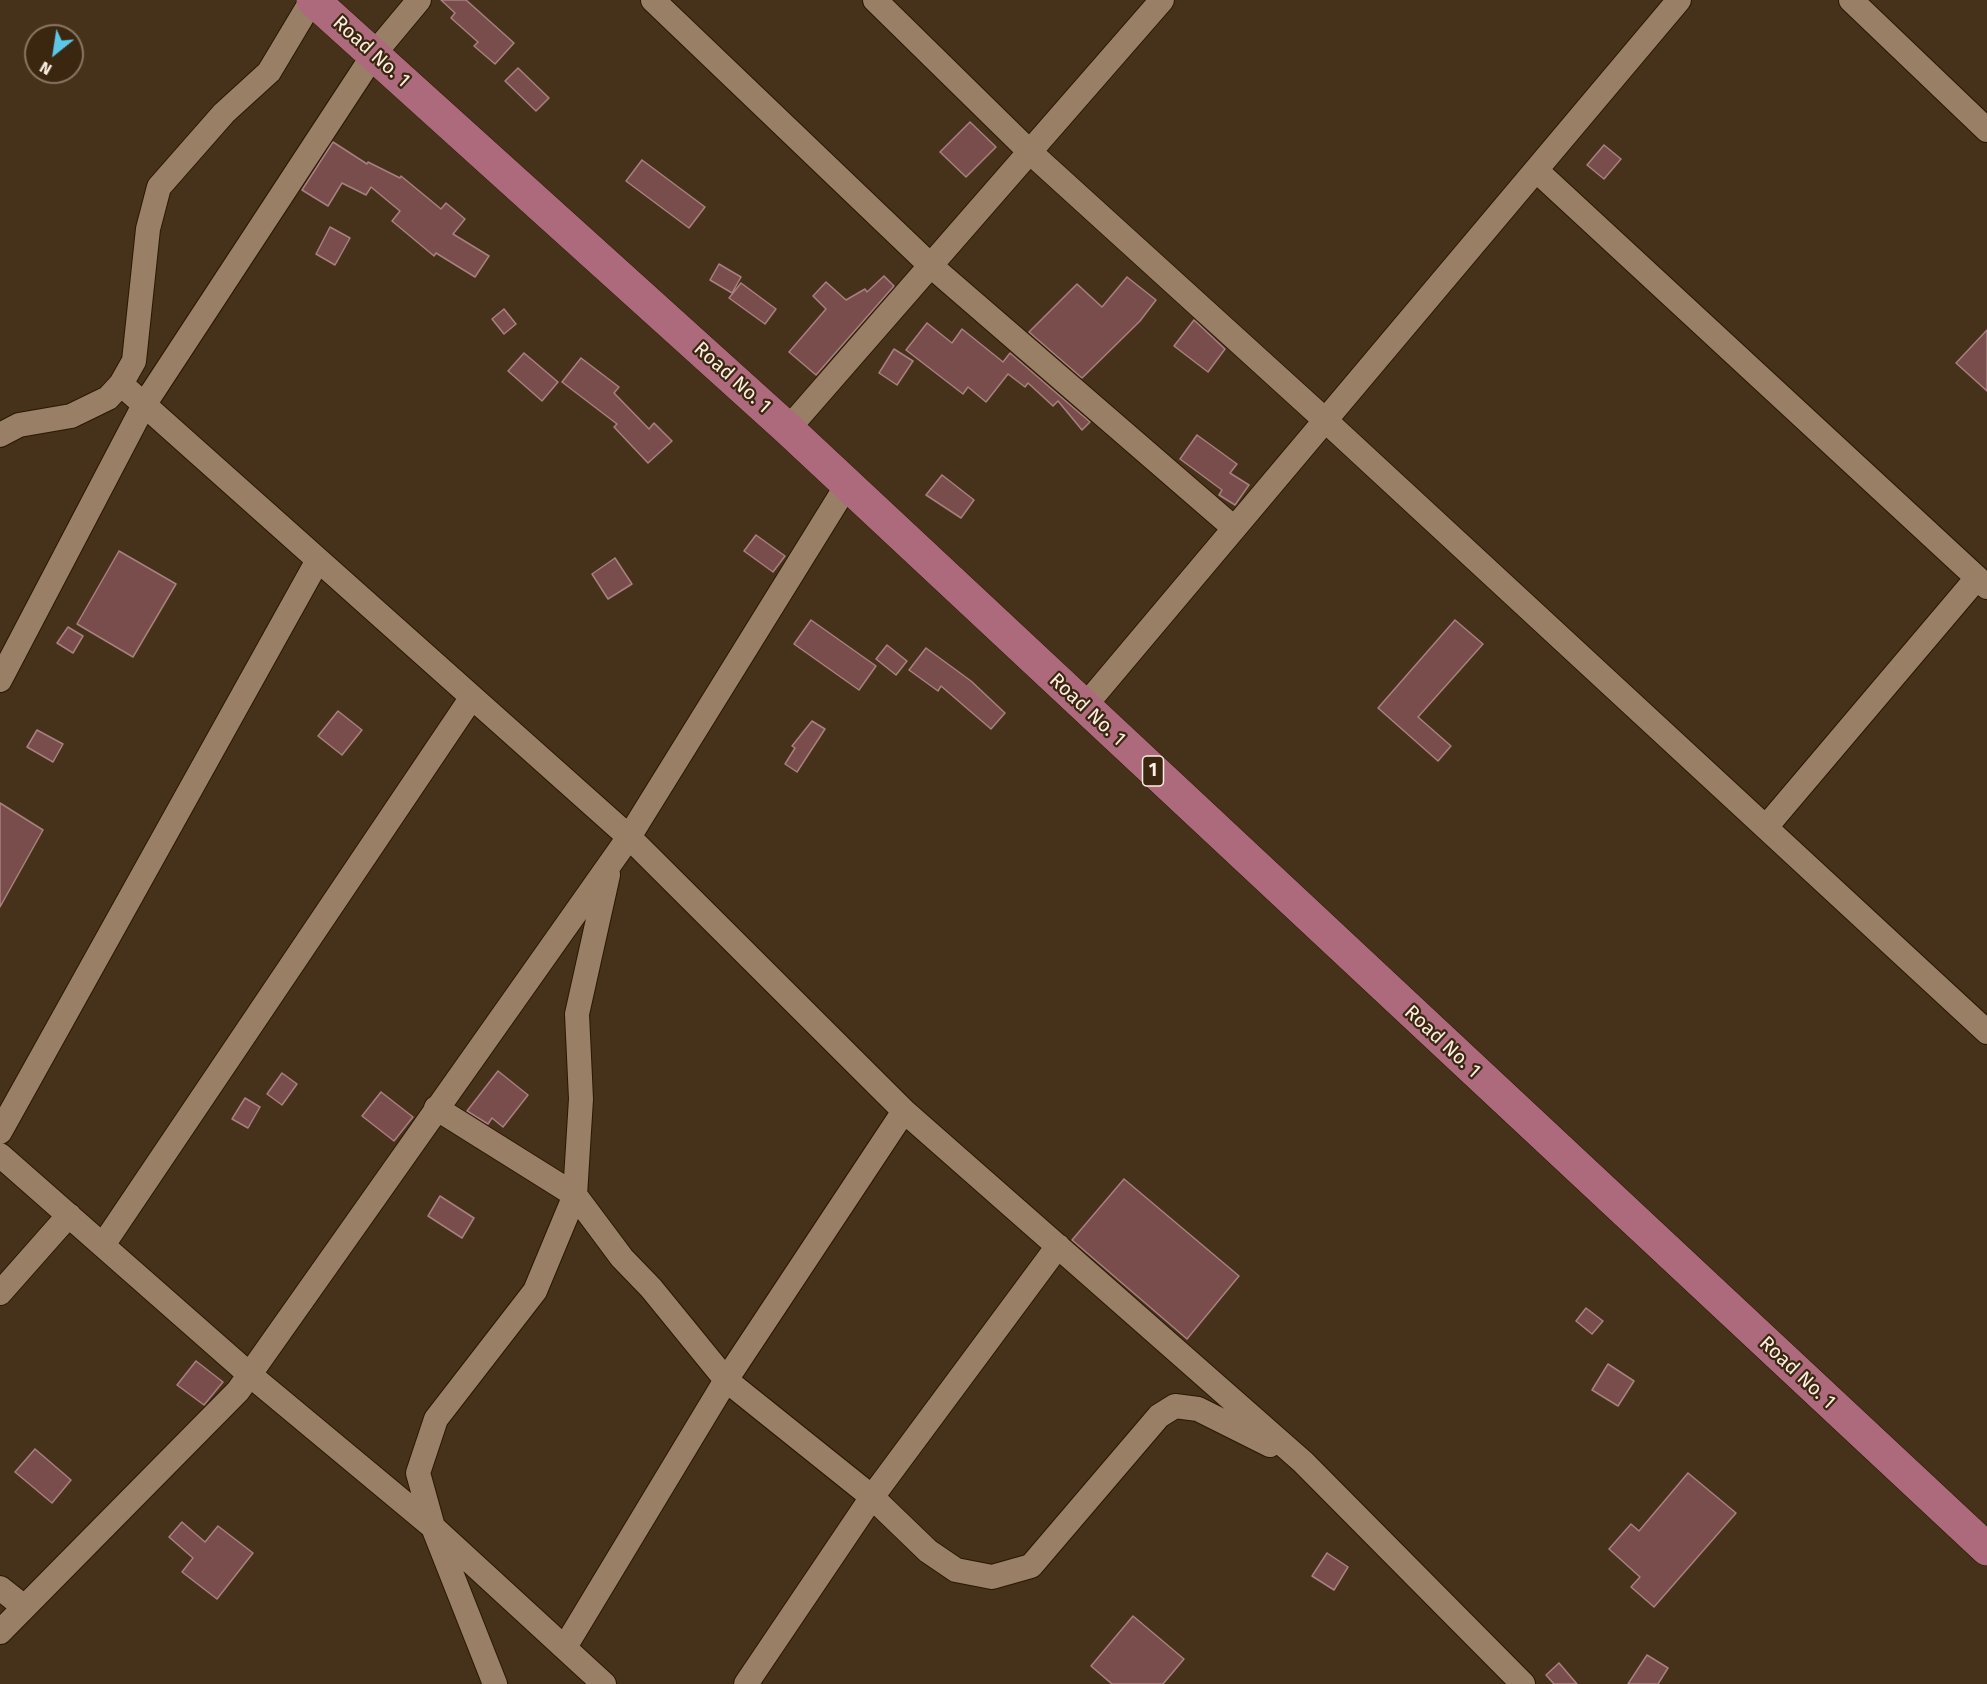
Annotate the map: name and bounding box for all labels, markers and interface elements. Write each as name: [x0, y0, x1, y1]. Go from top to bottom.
street label: Road No. 1: [328, 11, 414, 93]
north arrow: [24, 24, 84, 84]
text: N: [36, 57, 55, 79]
street label: Road No. 1: [689, 337, 775, 419]
street label: Road No. 1: [1044, 669, 1130, 751]
road number: 1: [1142, 756, 1164, 786]
street label: Road No. 1: [1399, 1001, 1485, 1083]
street label: Road No. 1: [1754, 1332, 1840, 1414]

